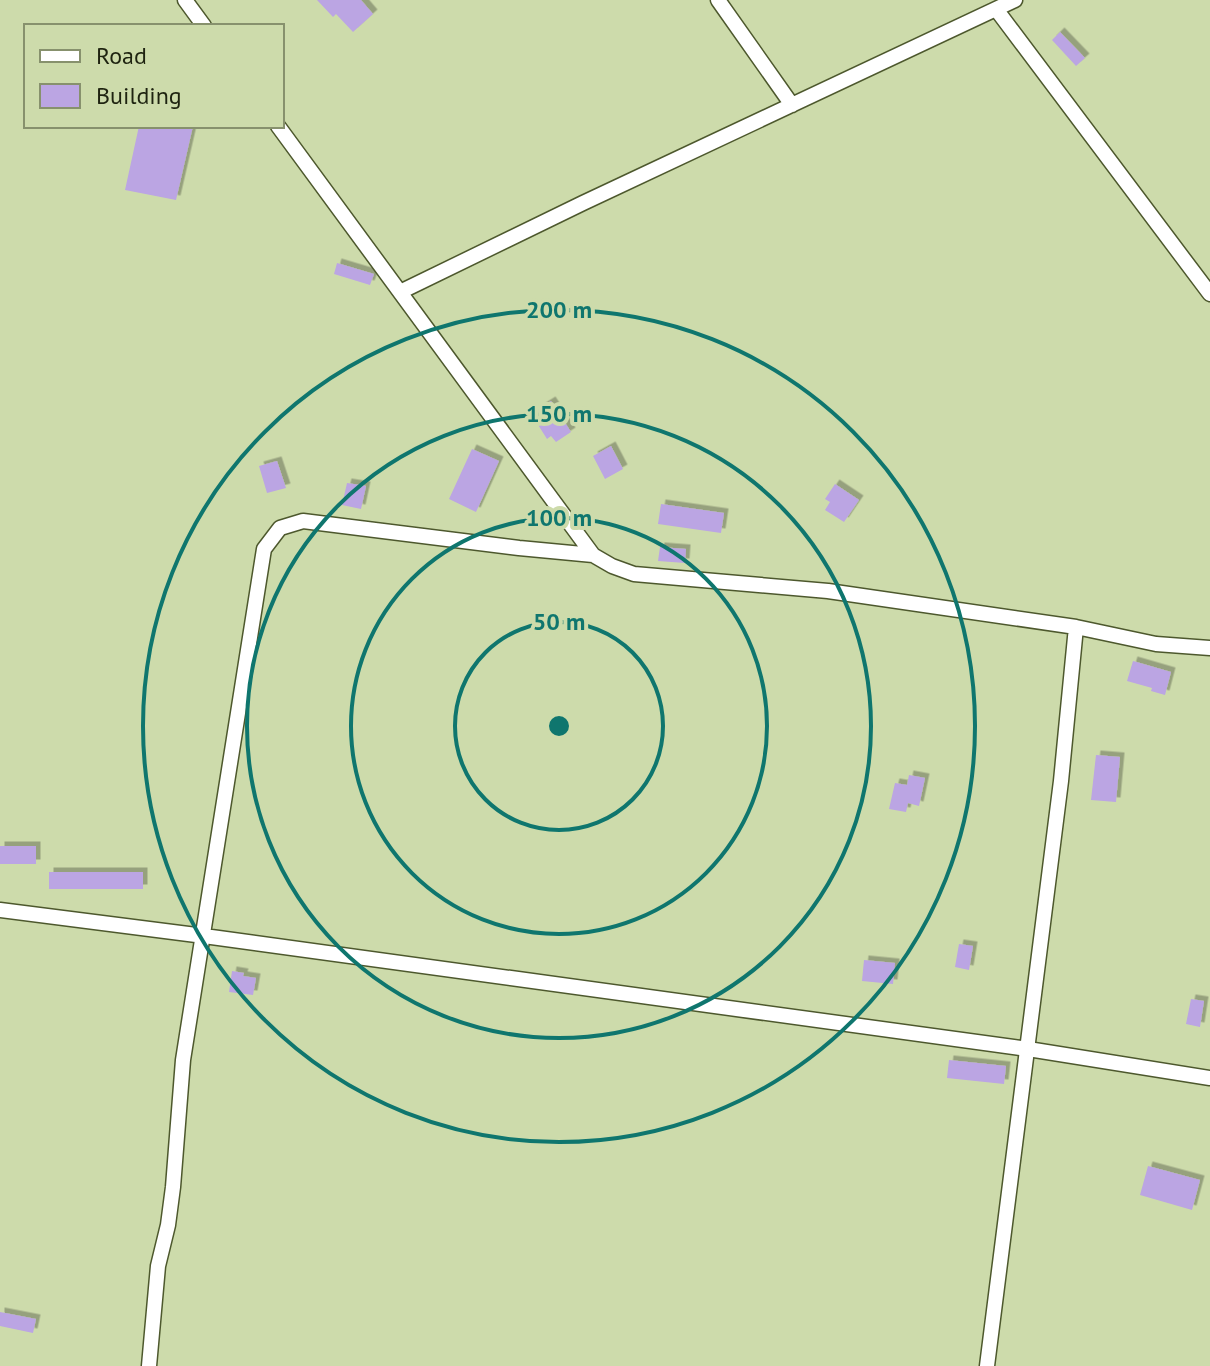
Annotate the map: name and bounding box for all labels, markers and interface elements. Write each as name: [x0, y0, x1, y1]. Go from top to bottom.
legend: [24, 24, 284, 128]
text: Road: [96, 40, 147, 71]
text: Building: [96, 80, 182, 111]
text: 200 m: [526, 294, 592, 325]
text: 150 m: [526, 398, 592, 429]
text: 100 m: [526, 502, 592, 533]
text: 50 m: [533, 606, 585, 637]
centre of rings: [545, 712, 573, 740]

